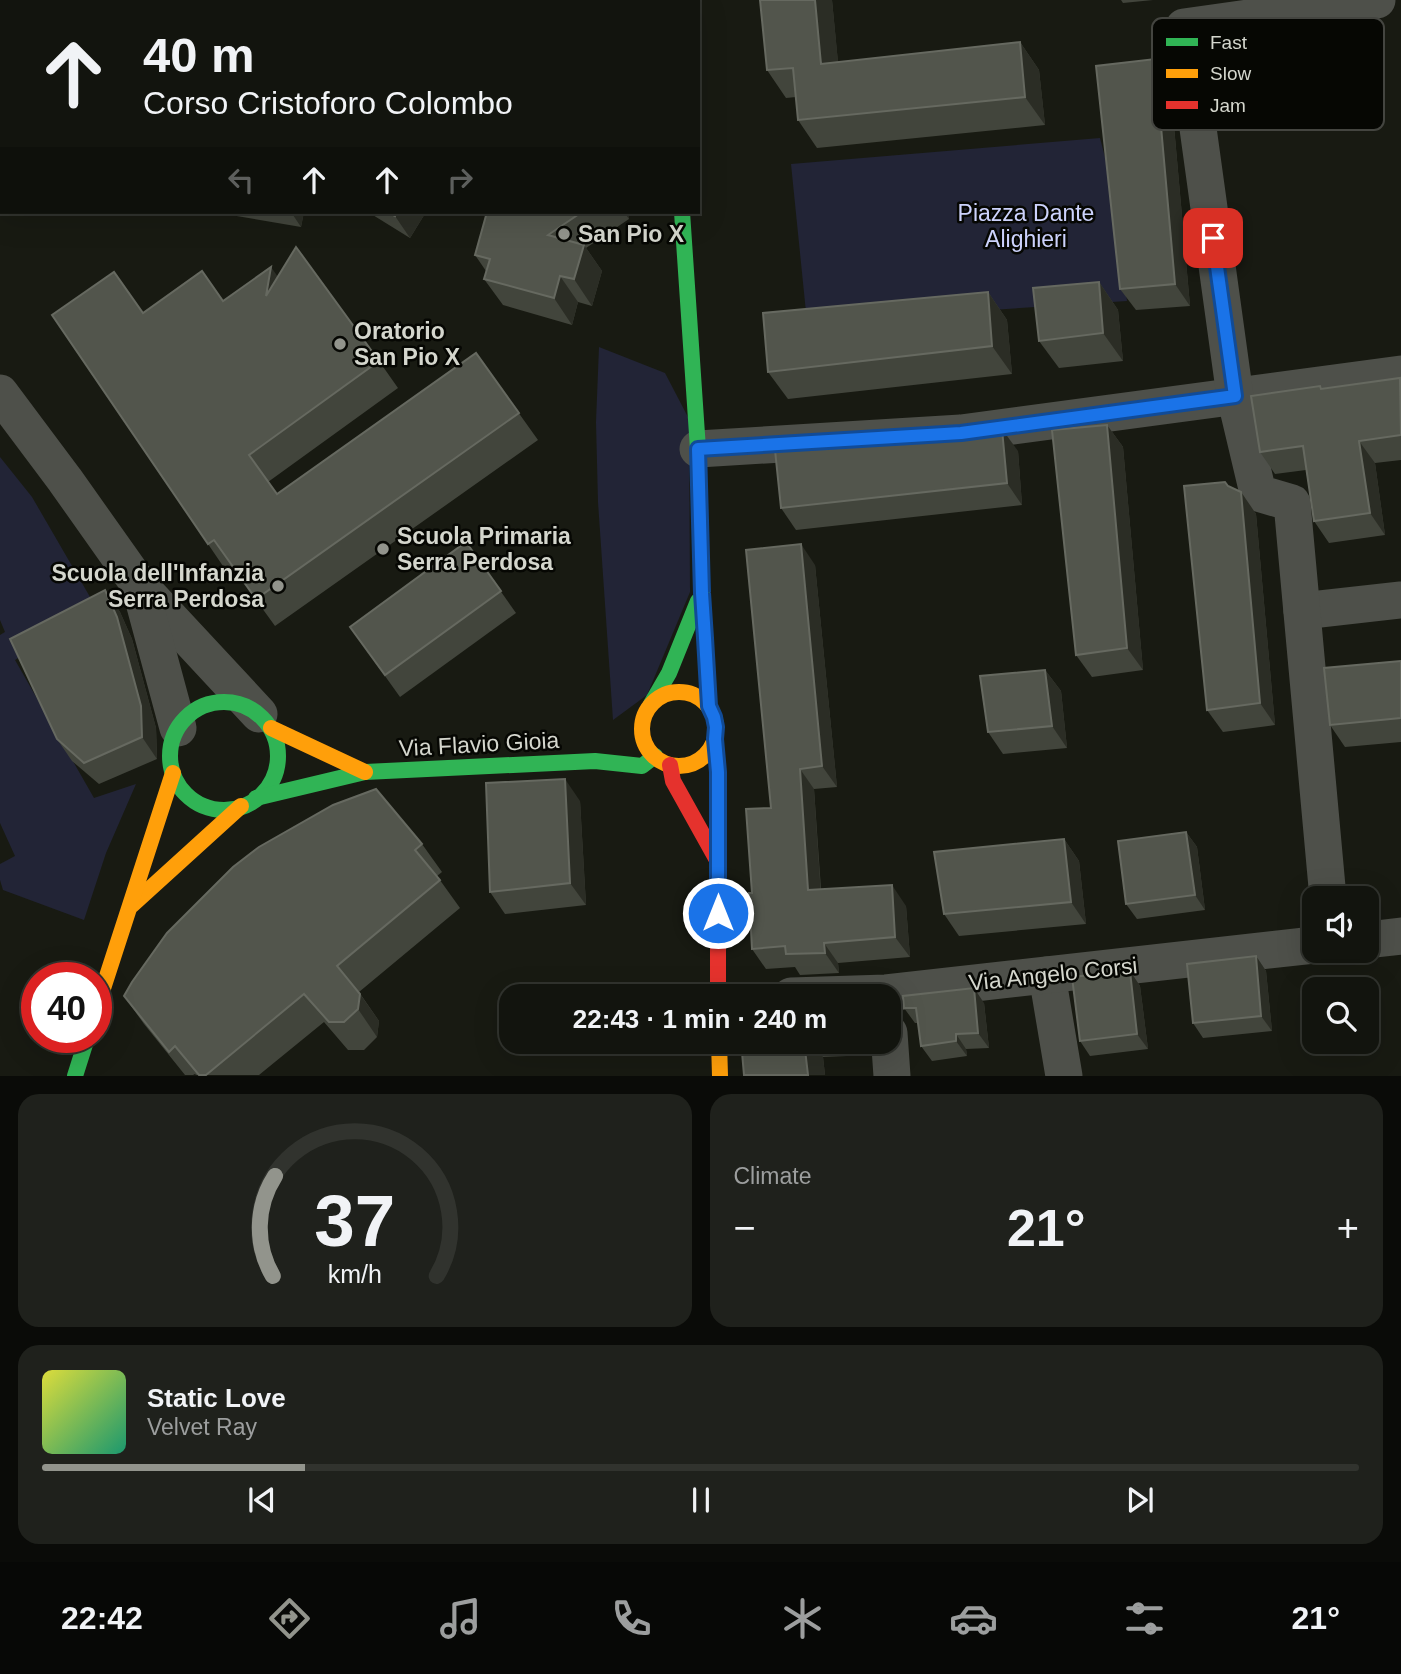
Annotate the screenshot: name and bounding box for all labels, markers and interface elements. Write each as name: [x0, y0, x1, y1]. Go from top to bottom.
legend: [1152, 18, 1384, 130]
icon: ahead: [28, 28, 119, 119]
text: 40 m: [143, 28, 255, 82]
text: Fast: [1210, 32, 1248, 53]
text: Slow: [1210, 63, 1251, 84]
text: Corso Cristoforo Colombo: [143, 85, 513, 121]
text: Jam: [1210, 95, 1246, 116]
icon: left: [222, 161, 260, 199]
icon: ahead: [295, 161, 333, 199]
icon: ahead: [368, 161, 406, 199]
icon: right: [441, 161, 479, 199]
park label: Piazza Dante Alighieri: [958, 200, 1094, 252]
pin: [1183, 208, 1243, 268]
icon: arrive: [1194, 219, 1232, 257]
place label: San Pio X: [578, 221, 685, 247]
marker: San Pio X: [556, 226, 572, 242]
place label: Oratorio San Pio X: [354, 318, 461, 370]
marker: Oratorio San Pio X: [332, 336, 348, 352]
place label: Scuola Primaria Serra Perdosa: [397, 523, 571, 575]
marker: Scuola Primaria Serra Perdosa: [375, 541, 391, 557]
place label: Scuola dell'Infanzia Serra Perdosa: [51, 560, 264, 612]
marker: Scuola dell'Infanzia Serra Perdosa: [270, 578, 286, 594]
street label: Via Flavio Gioia: [398, 727, 560, 761]
position arrow: [681, 876, 755, 950]
map controls: [1302, 886, 1379, 1054]
button: sound: [1302, 886, 1379, 963]
street label: Via Angelo Corsi: [967, 952, 1139, 996]
speed limit sign: 40: [21, 962, 112, 1053]
button: search: [1302, 977, 1379, 1054]
text: 22:43 · 1 min · 240 m: [573, 1004, 827, 1034]
text: Climate: [734, 1163, 811, 1189]
text: 37: [314, 1181, 395, 1262]
text: 21°: [1007, 1199, 1086, 1257]
text: −: [734, 1207, 756, 1249]
text: +: [1337, 1207, 1359, 1249]
text: km/h: [328, 1260, 382, 1288]
text: Static Love: [147, 1383, 286, 1413]
text: Velvet Ray: [147, 1414, 257, 1440]
icon: previous: [243, 1481, 281, 1519]
icon: pause: [682, 1481, 720, 1519]
icon: next: [1121, 1481, 1159, 1519]
icon: directions: [265, 1594, 314, 1643]
icon: music: [436, 1594, 485, 1643]
icon: phone: [607, 1594, 656, 1643]
icon: climate: [778, 1594, 827, 1643]
icon: car: [949, 1594, 998, 1643]
icon: filters: [1120, 1594, 1169, 1643]
text: 22:42: [61, 1600, 143, 1636]
text: 21°: [1292, 1600, 1340, 1636]

